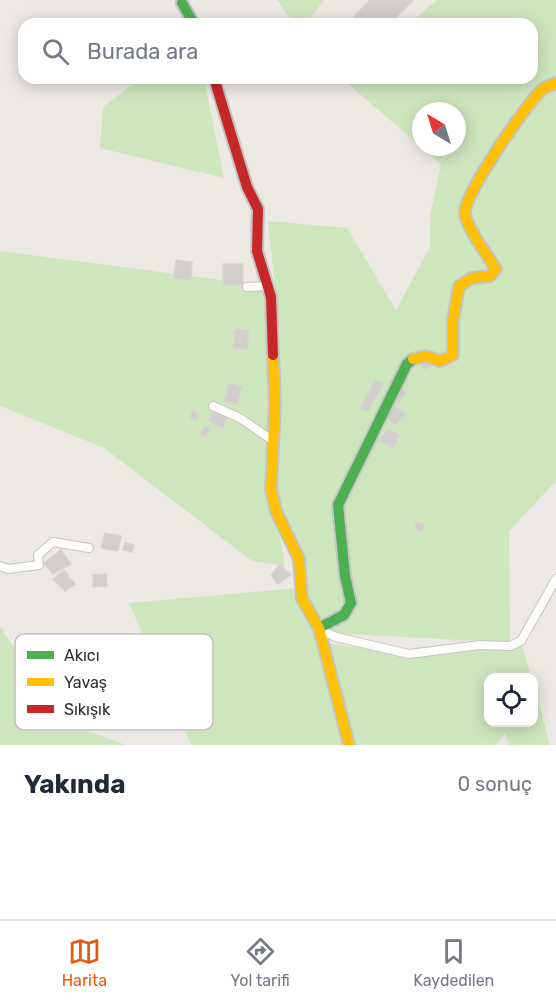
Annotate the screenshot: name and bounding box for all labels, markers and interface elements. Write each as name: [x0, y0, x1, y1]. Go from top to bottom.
search box: [18, 18, 538, 84]
icon: search: [39, 35, 72, 68]
text: Burada ara: [87, 38, 198, 65]
north arrow: [412, 102, 466, 156]
legend: [15, 634, 213, 730]
text: Akıcı: [64, 646, 100, 665]
text: Yavaş: [64, 673, 107, 692]
map controls: [484, 673, 538, 727]
button: locate: [484, 673, 538, 727]
text: Sıkışık: [64, 700, 111, 719]
text: Yakında: [24, 769, 126, 800]
text: 0 sonuç: [458, 772, 532, 796]
tab: Harita: [62, 935, 107, 990]
tab: Yol tarifi: [230, 935, 290, 990]
tab: Kaydedilen: [413, 935, 494, 990]

